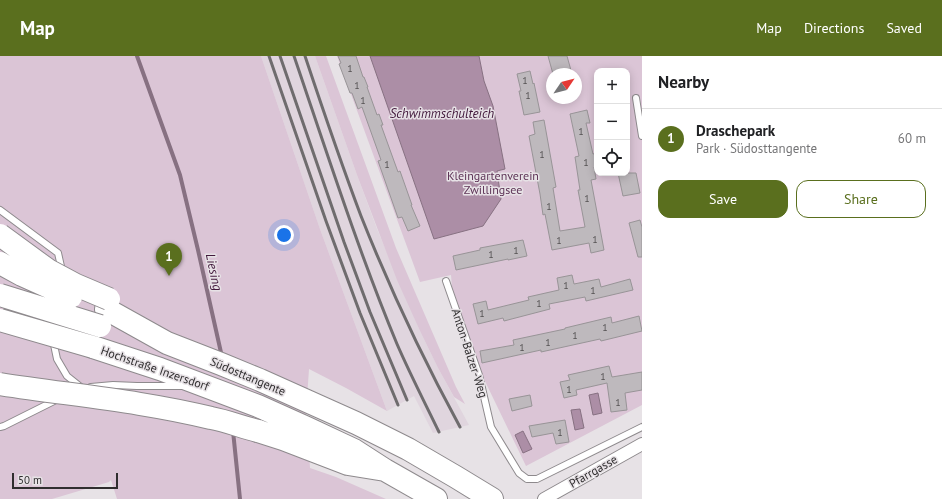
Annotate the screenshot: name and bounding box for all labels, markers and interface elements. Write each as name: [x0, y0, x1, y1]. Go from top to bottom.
text: Map: [20, 16, 55, 40]
text: Map: [756, 19, 782, 37]
text: Directions: [804, 19, 864, 37]
text: Saved: [886, 19, 922, 37]
house number: 1: [347, 62, 353, 75]
north arrow: [546, 68, 582, 104]
map controls: [594, 68, 630, 176]
button: +: [594, 68, 630, 104]
text: Nearby: [658, 71, 709, 93]
house number: 1: [522, 74, 528, 87]
house number: 1: [354, 79, 360, 92]
house number: 1: [525, 89, 531, 102]
house number: 1: [360, 94, 366, 107]
button: −: [594, 104, 630, 140]
water label: Schwimmschulteich: [390, 105, 494, 122]
text: Draschepark: [696, 121, 775, 140]
house number: 1: [578, 125, 584, 138]
text: 1: [667, 130, 675, 147]
text: 60 m: [898, 130, 926, 147]
button: locate: [594, 140, 630, 176]
text: Park · Südosttangente: [696, 140, 817, 157]
house number: 1: [539, 148, 545, 161]
house number: 1: [583, 156, 589, 169]
house number: 1: [384, 158, 390, 171]
park label: Kleingartenverein Zwillingsee: [447, 168, 539, 197]
button: Save: [658, 180, 788, 218]
button: Share: [796, 180, 926, 218]
house number: 1: [584, 192, 590, 205]
house number: 1: [546, 200, 552, 213]
your location: [274, 225, 294, 245]
house number: 1: [592, 233, 598, 246]
house number: 1: [556, 234, 562, 247]
pin: 1: [156, 243, 182, 276]
house number: 1: [513, 244, 519, 257]
house number: 1: [488, 248, 494, 261]
water label: Liesing: [202, 252, 226, 293]
house number: 1: [563, 279, 569, 292]
house number: 1: [590, 284, 596, 297]
house number: 1: [536, 297, 542, 310]
street label: Anton-Balzer-Weg: [449, 307, 491, 399]
house number: 1: [479, 307, 485, 320]
house number: 1: [602, 321, 608, 334]
house number: 1: [572, 329, 578, 342]
house number: 1: [545, 336, 551, 349]
house number: 1: [519, 341, 525, 354]
street label: Hochstraße Inzersdorf: [99, 342, 212, 394]
street label: Südosttangente: [208, 353, 288, 399]
house number: 1: [600, 370, 606, 383]
house number: 1: [566, 383, 572, 396]
house number: 1: [615, 396, 621, 409]
house number: 1: [557, 426, 563, 439]
street label: Pfarrgasse: [566, 451, 620, 491]
scale bar: [12, 471, 118, 490]
text: 50 m: [18, 473, 42, 487]

